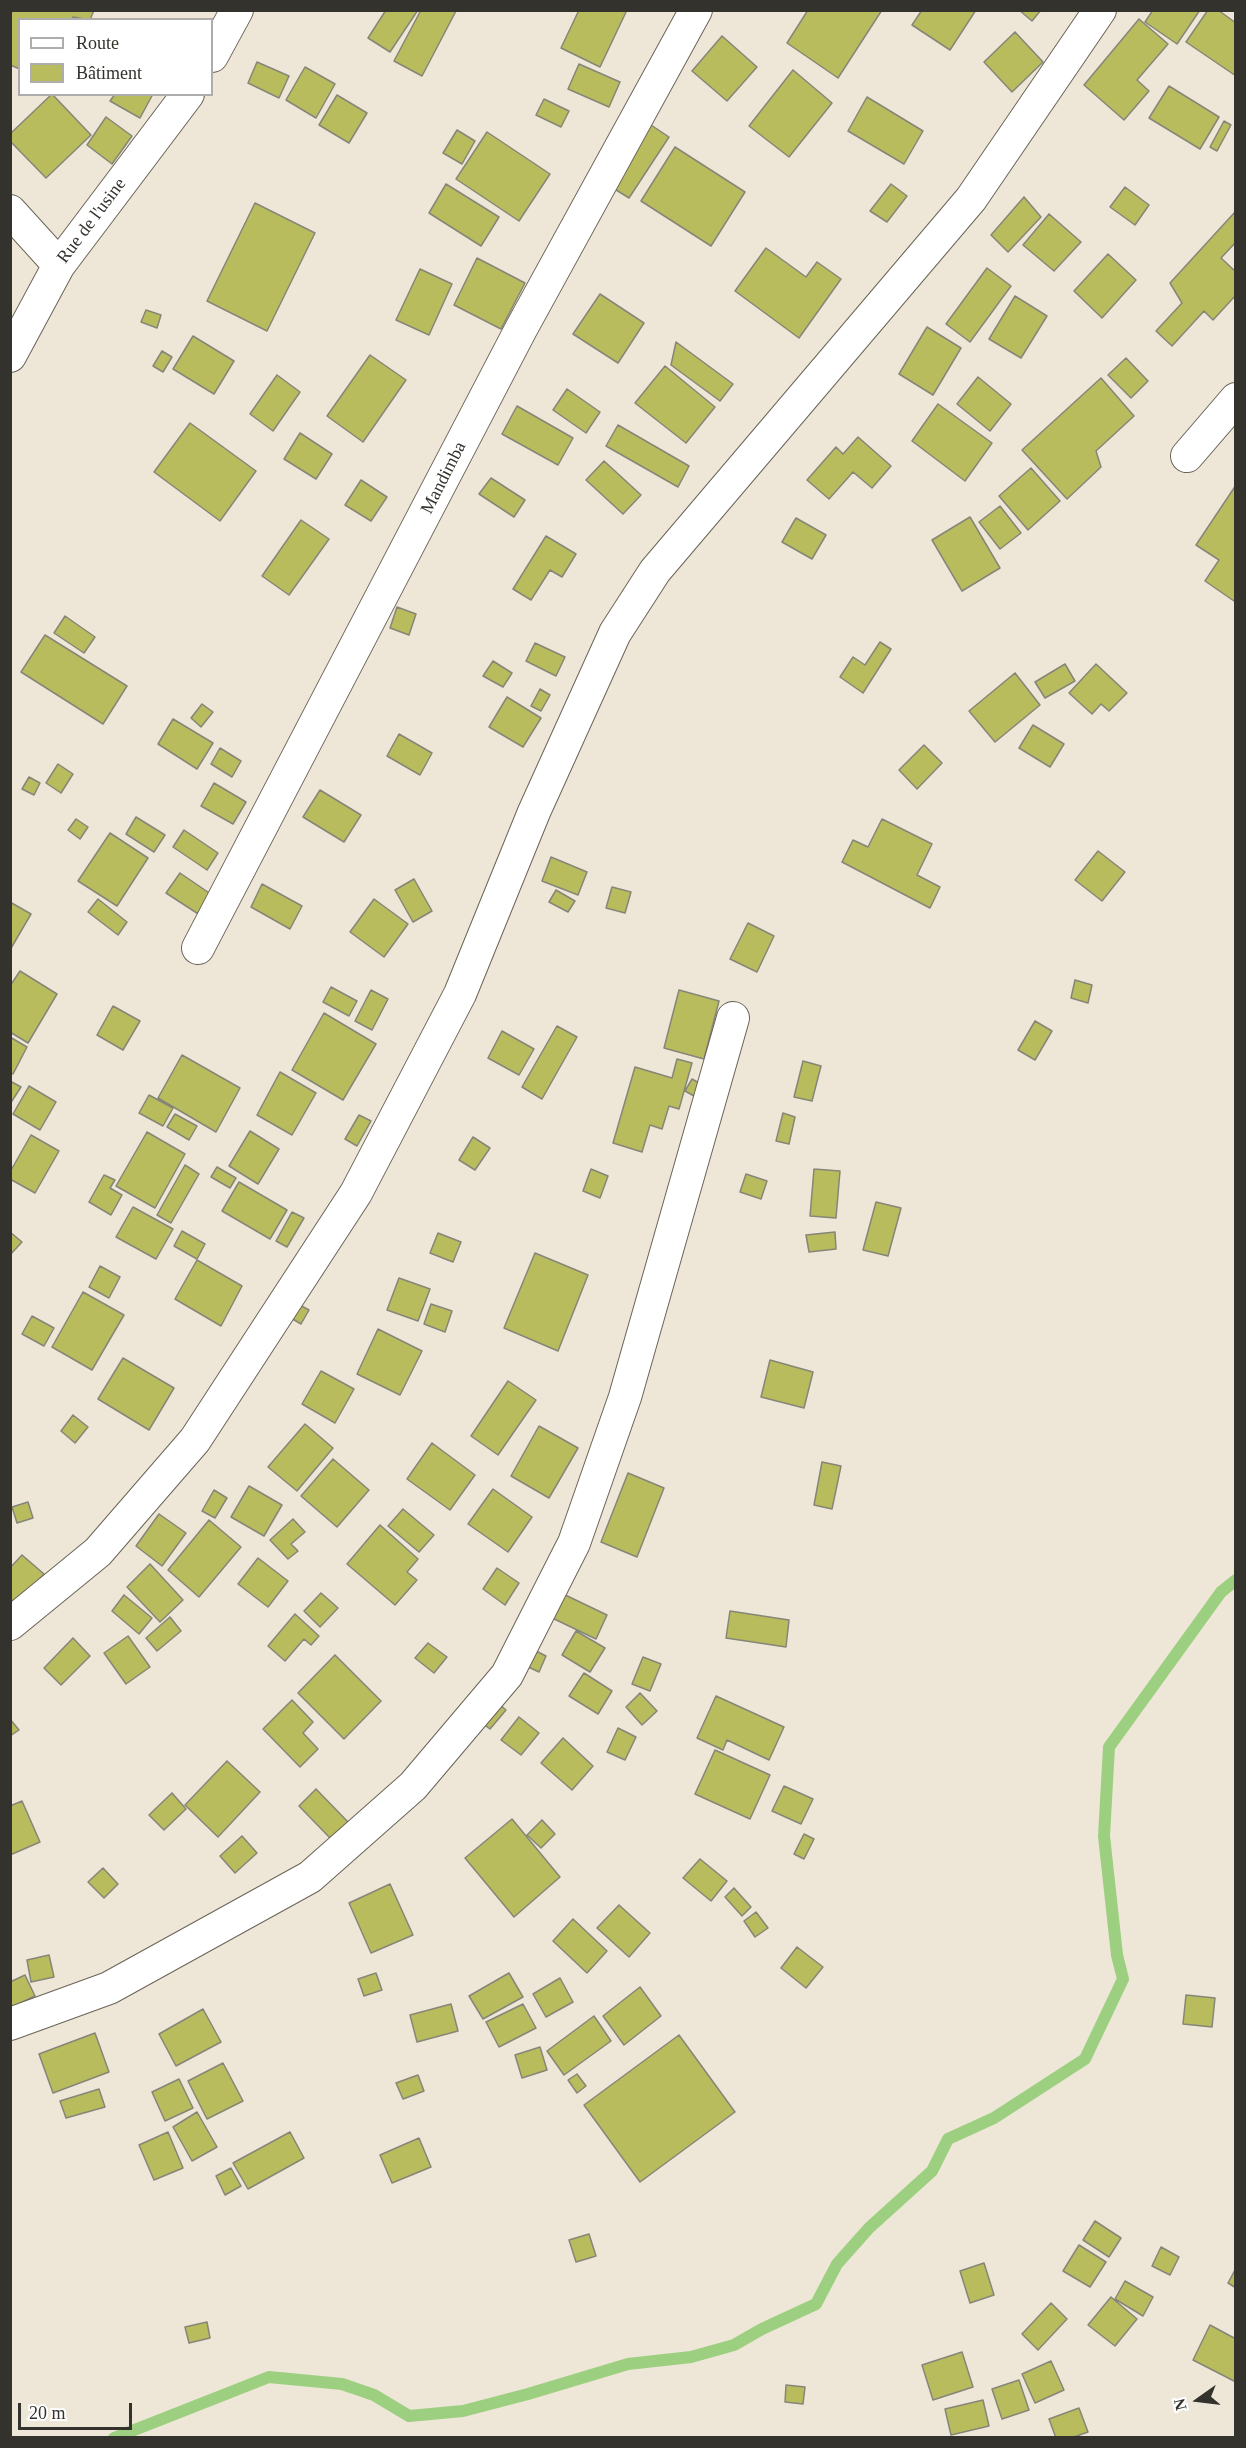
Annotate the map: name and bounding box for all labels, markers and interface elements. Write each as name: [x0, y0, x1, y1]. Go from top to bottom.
legend: [18, 18, 213, 96]
text: Route: [76, 33, 119, 53]
text: Bâtiment: [76, 63, 142, 83]
street label: Rue de l'usine: [53, 174, 131, 268]
street label: Mandimba: [417, 438, 471, 518]
north arrow: [1168, 2370, 1228, 2430]
scale bar: [21, 2391, 135, 2429]
text: N: [1170, 2397, 1190, 2412]
text: 20 m: [29, 2403, 66, 2423]

